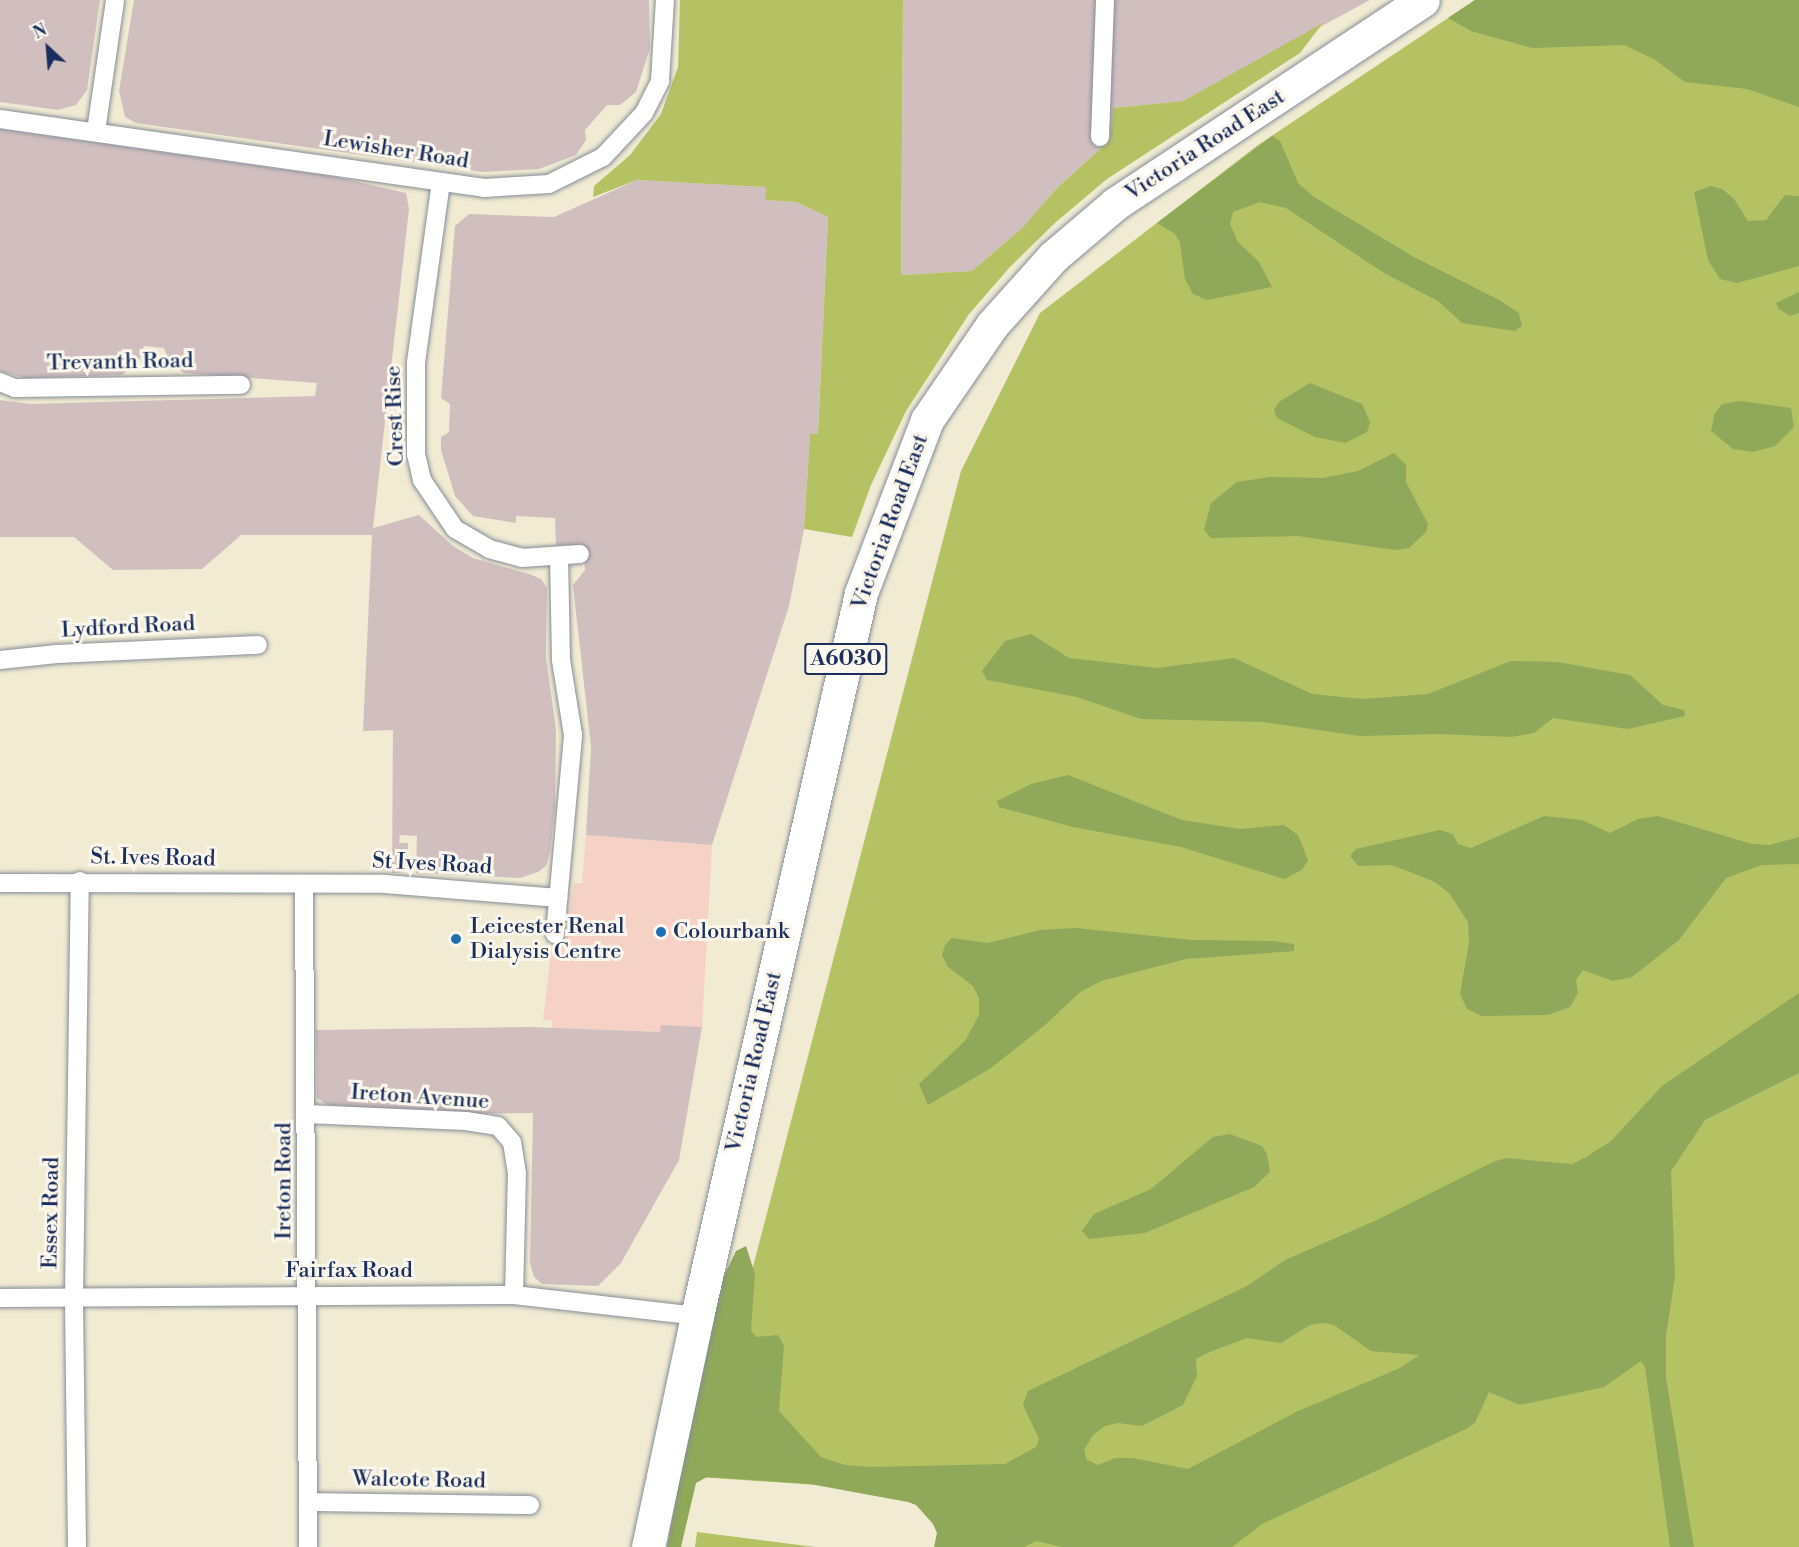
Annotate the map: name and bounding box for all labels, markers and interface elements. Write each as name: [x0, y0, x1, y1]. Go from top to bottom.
north arrow: [18, 18, 78, 78]
text: N: [30, 20, 50, 44]
street label: Victoria Road East: [1120, 84, 1290, 206]
street label: Lewisher Road: [321, 125, 471, 175]
street label: Trevanth Road: [46, 348, 194, 376]
street label: Crest Rise: [380, 365, 410, 467]
street label: Victoria Road East: [846, 431, 934, 613]
street label: Lydford Road: [60, 610, 196, 644]
road number: A6030: [804, 641, 888, 677]
street label: St. Ives Road: [90, 844, 216, 872]
street label: St Ives Road: [371, 848, 493, 880]
place label: Leicester Renal Dialysis Centre: [470, 913, 625, 964]
place label: Colourbank: [673, 919, 789, 945]
marker: Colourbank: [654, 925, 668, 939]
marker: Leicester Renal Dialysis Centre: [447, 930, 465, 948]
street label: Victoria Road East: [720, 969, 788, 1155]
street label: Ireton Avenue: [350, 1079, 490, 1115]
street label: Ireton Road: [271, 1122, 297, 1240]
street label: Essex Road: [37, 1157, 65, 1269]
street label: Fairfax Road: [285, 1258, 413, 1284]
street label: Walcote Road: [352, 1466, 486, 1494]

